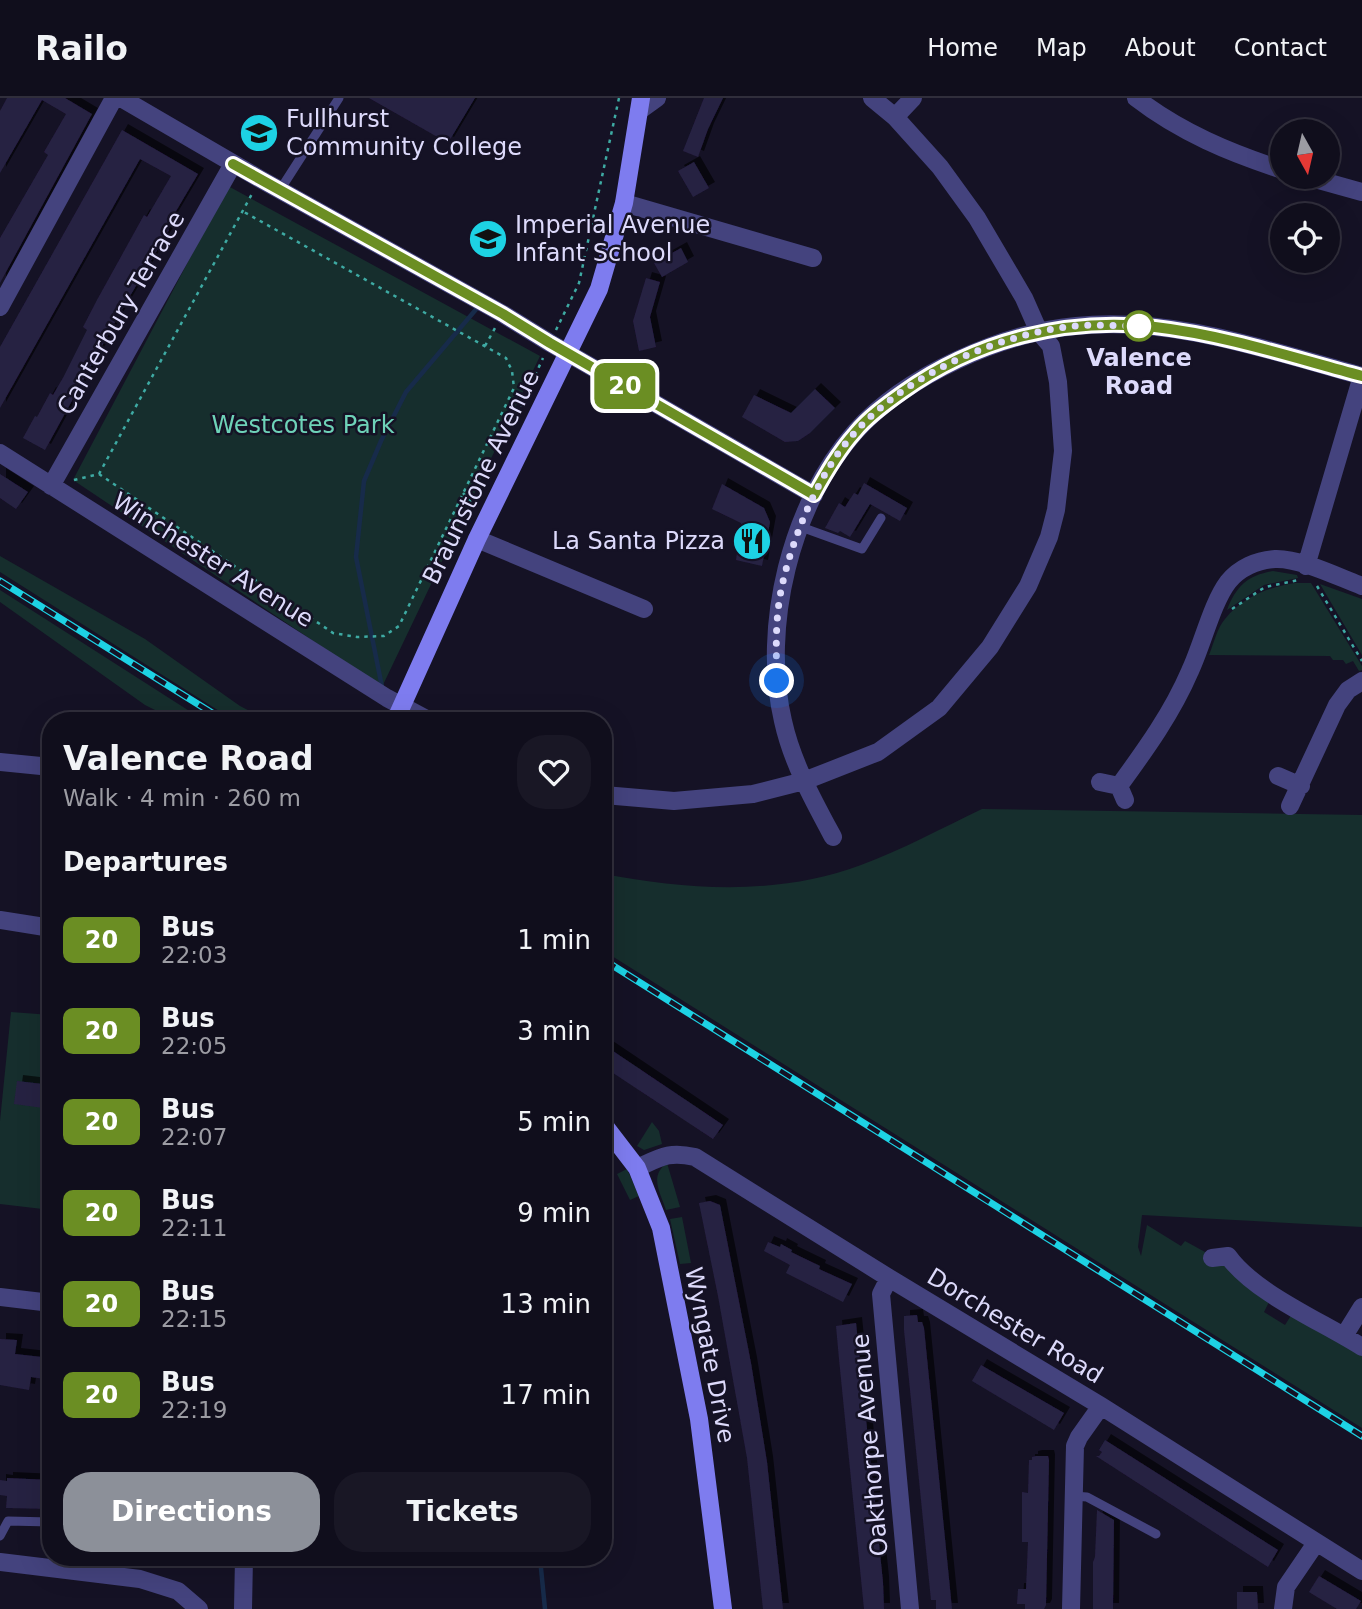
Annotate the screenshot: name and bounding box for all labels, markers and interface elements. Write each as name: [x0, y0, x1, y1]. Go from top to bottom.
text: Railo: [35, 29, 128, 68]
text: Home: [927, 34, 998, 62]
text: Map: [1036, 34, 1087, 62]
text: About: [1125, 34, 1196, 62]
text: Contact: [1234, 34, 1327, 62]
place label: Fullhurst Community College: [286, 105, 522, 161]
school or university icon: Fullhurst Community College: [238, 112, 280, 154]
north arrow: [1270, 119, 1340, 189]
map controls: [1270, 119, 1340, 273]
button: locate: [1270, 203, 1340, 273]
street label: Canterbury Terrace: [51, 206, 191, 420]
place label: Imperial Avenue Infant School: [515, 211, 710, 267]
school or university icon: Imperial Avenue Infant School: [467, 218, 509, 260]
marker: Valence Road: [1124, 311, 1154, 341]
place label: Valence Road: [1086, 344, 1192, 400]
line badge: 20: [594, 363, 656, 409]
street label: Braunstone Avenue: [417, 365, 545, 589]
text: 20: [608, 372, 642, 400]
park label: Westcotes Park: [211, 411, 395, 439]
street label: Winchester Avenue: [107, 487, 319, 633]
restaurant icon: La Santa Pizza: [731, 520, 773, 562]
place label: La Santa Pizza: [552, 527, 725, 555]
your location: [759, 663, 794, 698]
button: heart: [517, 735, 591, 809]
text: Valence Road: [63, 739, 314, 778]
text: Walk · 4 min · 260 m: [63, 785, 301, 811]
text: Departures: [63, 847, 228, 877]
text: Bus: [161, 912, 215, 942]
text: 1 min: [517, 925, 591, 955]
text: 20: [85, 926, 118, 954]
text: 22:03: [161, 942, 227, 968]
text: Bus: [161, 1003, 215, 1033]
text: 3 min: [517, 1016, 591, 1046]
text: 20: [85, 1017, 118, 1045]
text: 22:05: [161, 1033, 227, 1059]
text: Bus: [161, 1094, 215, 1124]
text: 5 min: [517, 1107, 591, 1137]
text: 20: [85, 1108, 118, 1136]
text: 22:07: [161, 1124, 227, 1150]
text: Bus: [161, 1185, 215, 1215]
text: 9 min: [517, 1198, 591, 1228]
text: 20: [85, 1199, 118, 1227]
text: 22:11: [161, 1215, 227, 1241]
street label: Dorchester Road: [922, 1262, 1108, 1390]
street label: Wyngate Drive: [679, 1265, 741, 1445]
text: Bus: [161, 1276, 215, 1306]
text: 13 min: [501, 1289, 591, 1319]
text: 20: [85, 1290, 118, 1318]
text: 22:15: [161, 1306, 227, 1332]
street label: Oakthorpe Avenue: [846, 1332, 894, 1558]
text: Bus: [161, 1367, 215, 1397]
text: 17 min: [501, 1380, 591, 1410]
text: 20: [85, 1381, 118, 1409]
text: 22:19: [161, 1397, 227, 1423]
button: Directions: [63, 1472, 320, 1552]
button: Tickets: [334, 1472, 591, 1552]

